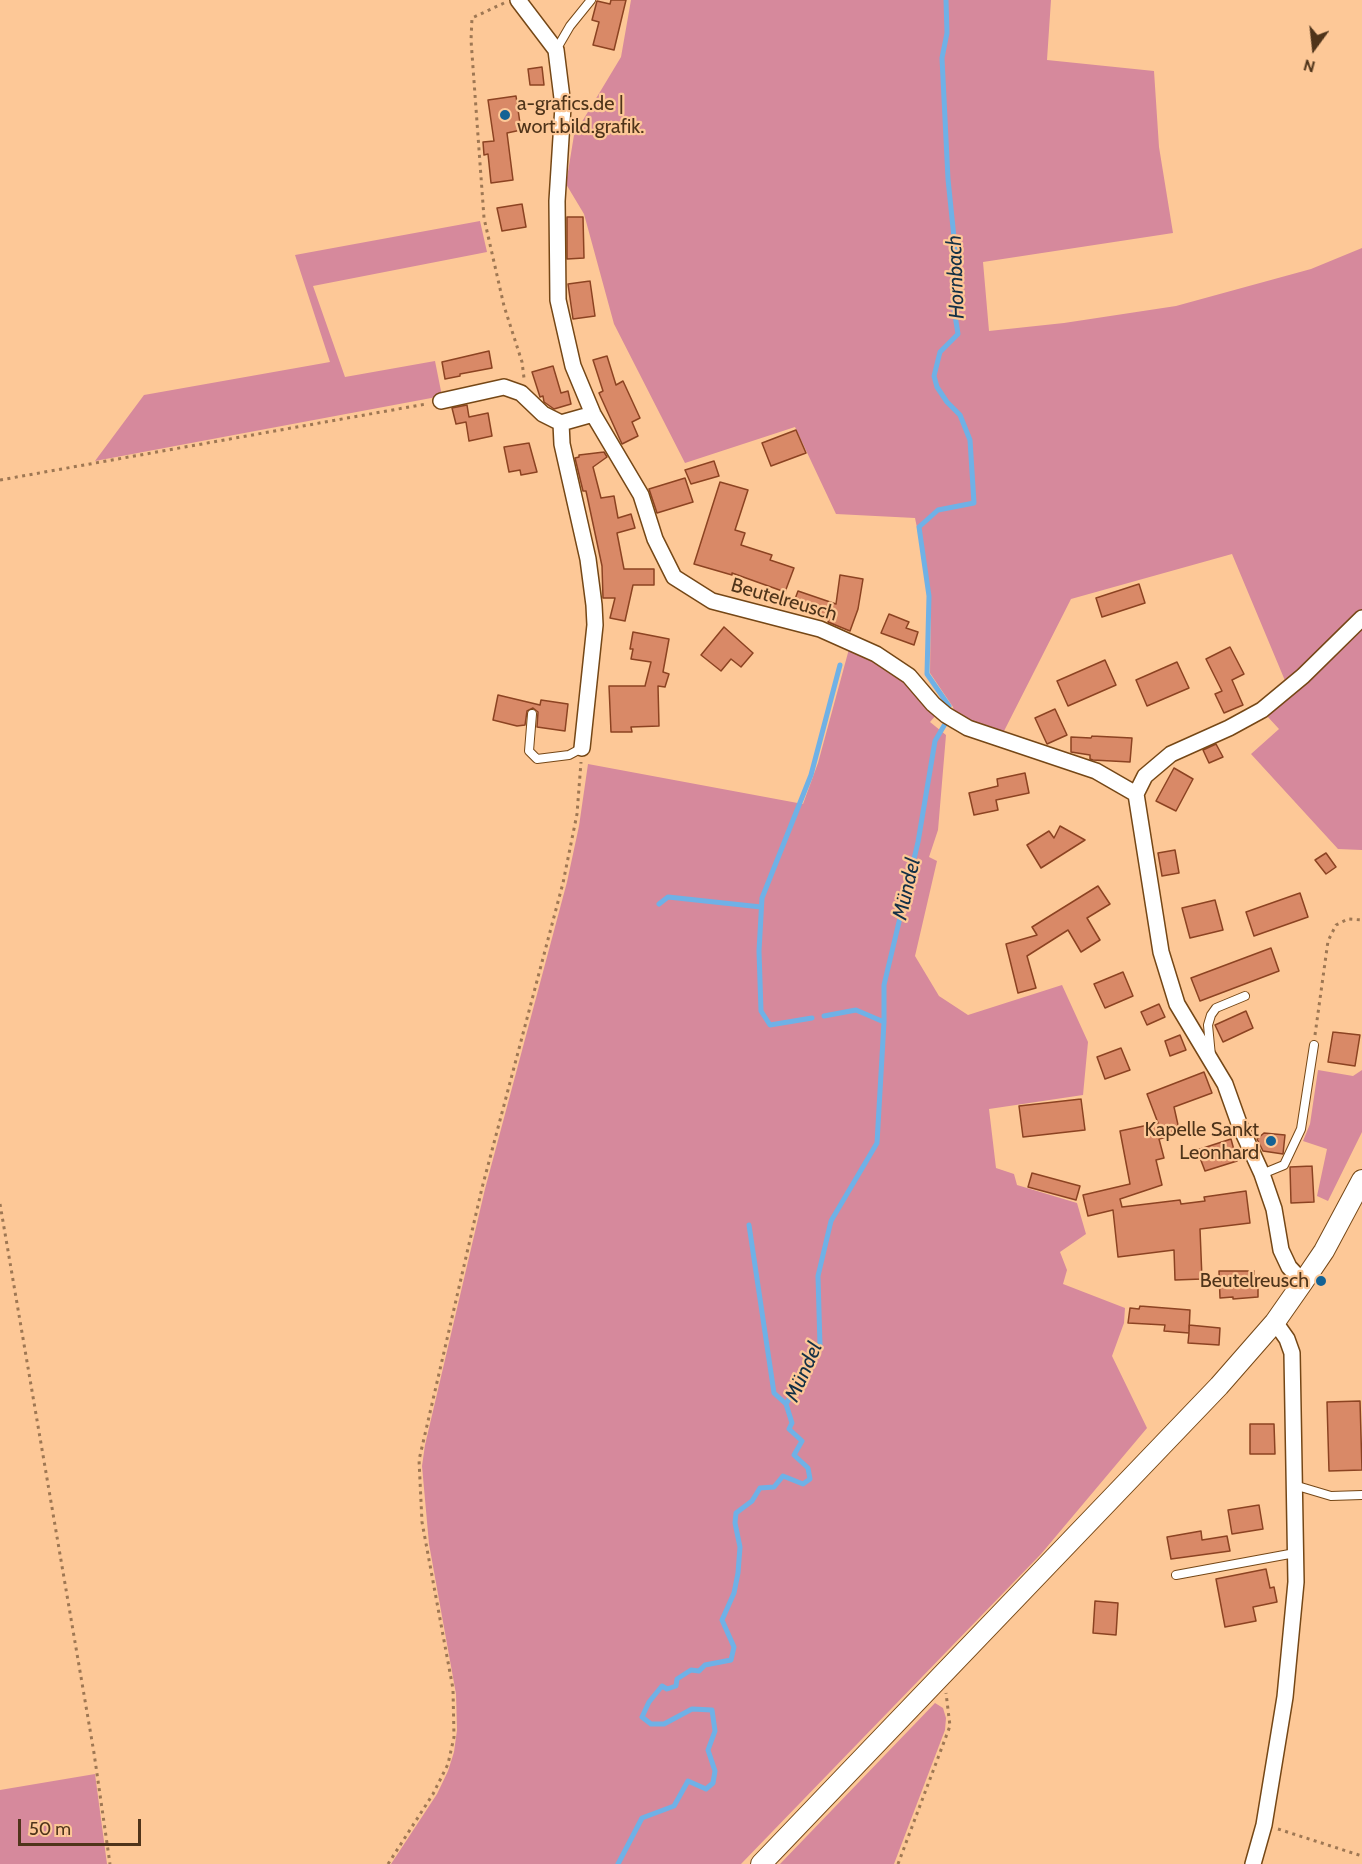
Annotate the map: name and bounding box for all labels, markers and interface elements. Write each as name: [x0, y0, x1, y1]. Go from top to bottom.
north arrow: [1284, 18, 1344, 78]
text: N: [1301, 55, 1317, 77]
place label: a-grafics.de | wort.bild.grafik.: [517, 92, 644, 139]
marker: a-grafics.de | wort.bild.grafik.: [498, 108, 512, 122]
water label: Hornbach: [942, 235, 970, 319]
street label: Beutelreusch: [728, 573, 840, 627]
water label: Mündel: [888, 856, 926, 922]
place label: Kapelle Sankt Leonhard: [1144, 1118, 1259, 1165]
marker: Kapelle Sankt Leonhard: [1264, 1134, 1278, 1148]
place label: Beutelreusch: [1200, 1269, 1309, 1293]
marker: Beutelreusch: [1314, 1274, 1328, 1288]
water label: Mündel: [780, 1338, 828, 1406]
scale bar: [21, 1807, 144, 1845]
text: 50 m: [29, 1818, 71, 1840]

